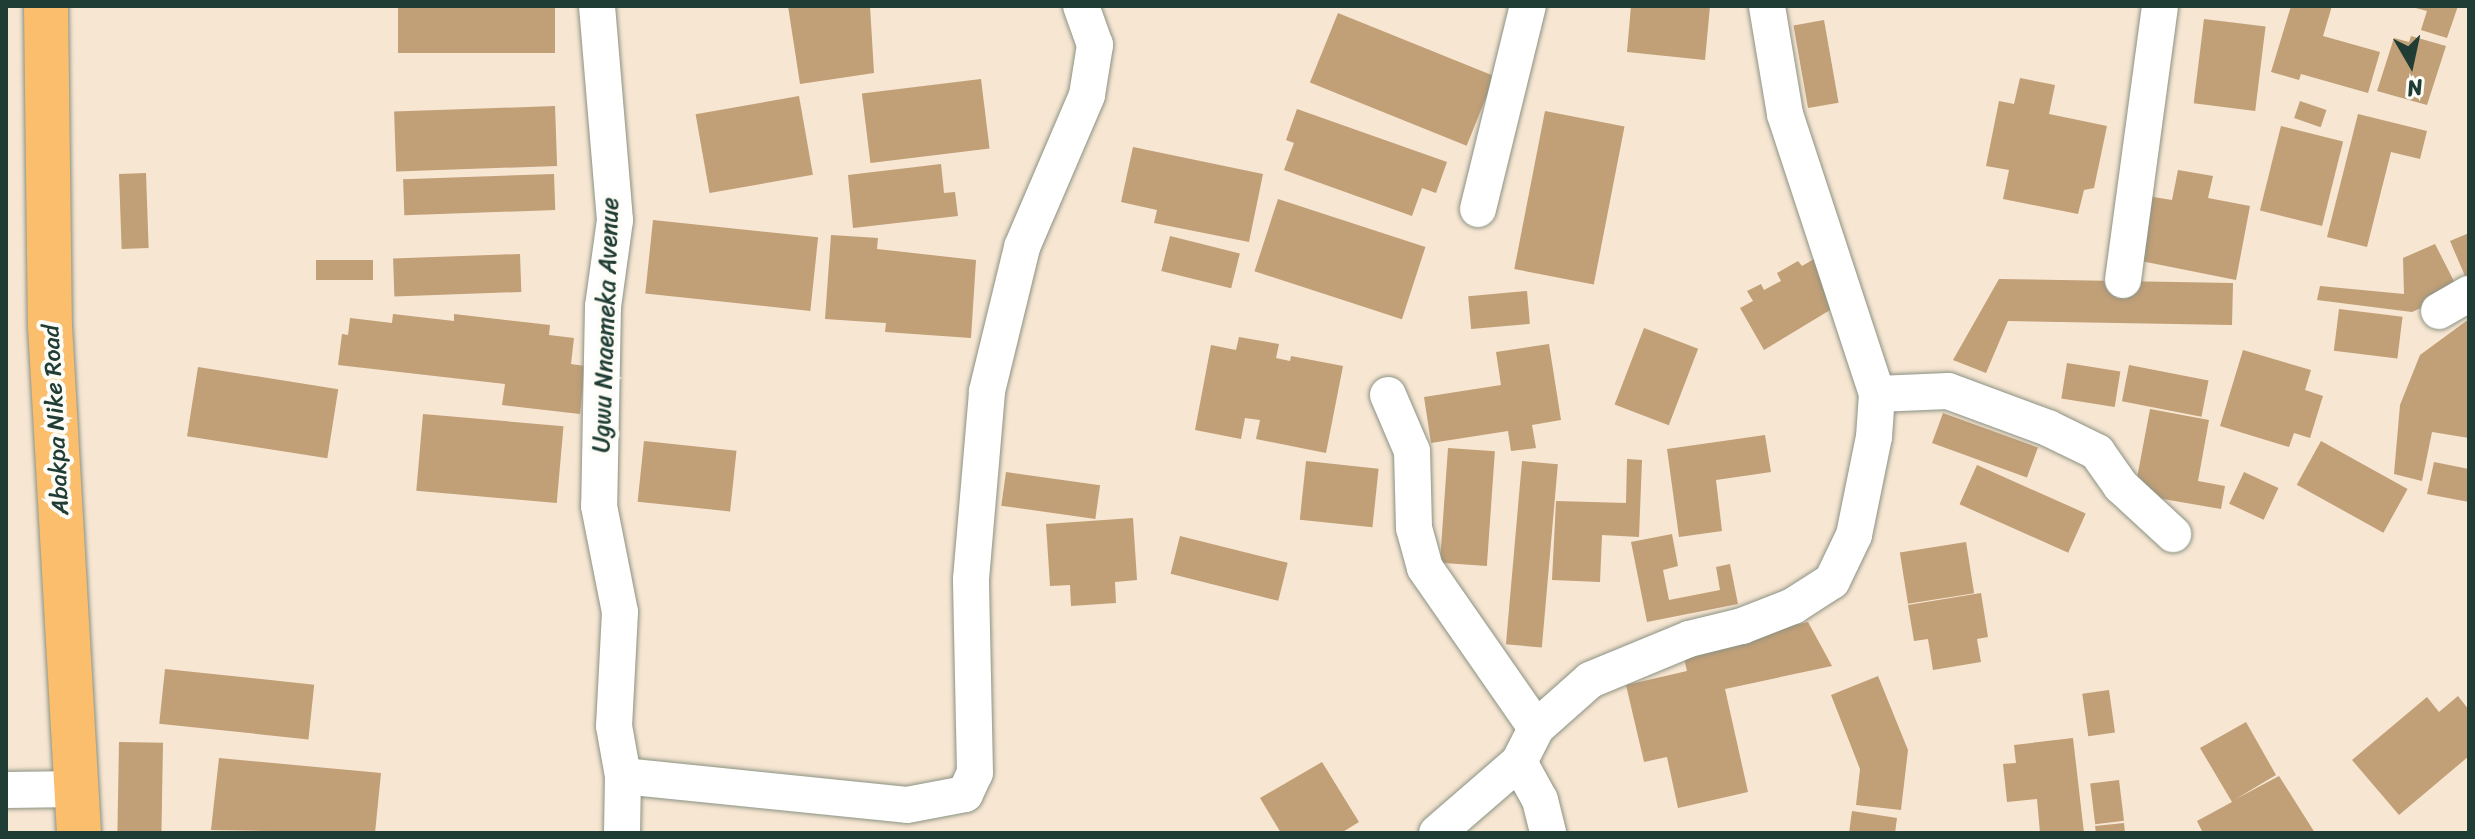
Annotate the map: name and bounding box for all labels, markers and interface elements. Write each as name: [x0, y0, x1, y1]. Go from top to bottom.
north arrow: [2371, 24, 2451, 104]
text: N: [2404, 68, 2425, 109]
street label: Ugwu Nnaemeka Avenue: [587, 197, 625, 453]
street label: Abakpa Nike Road: [37, 324, 75, 516]

